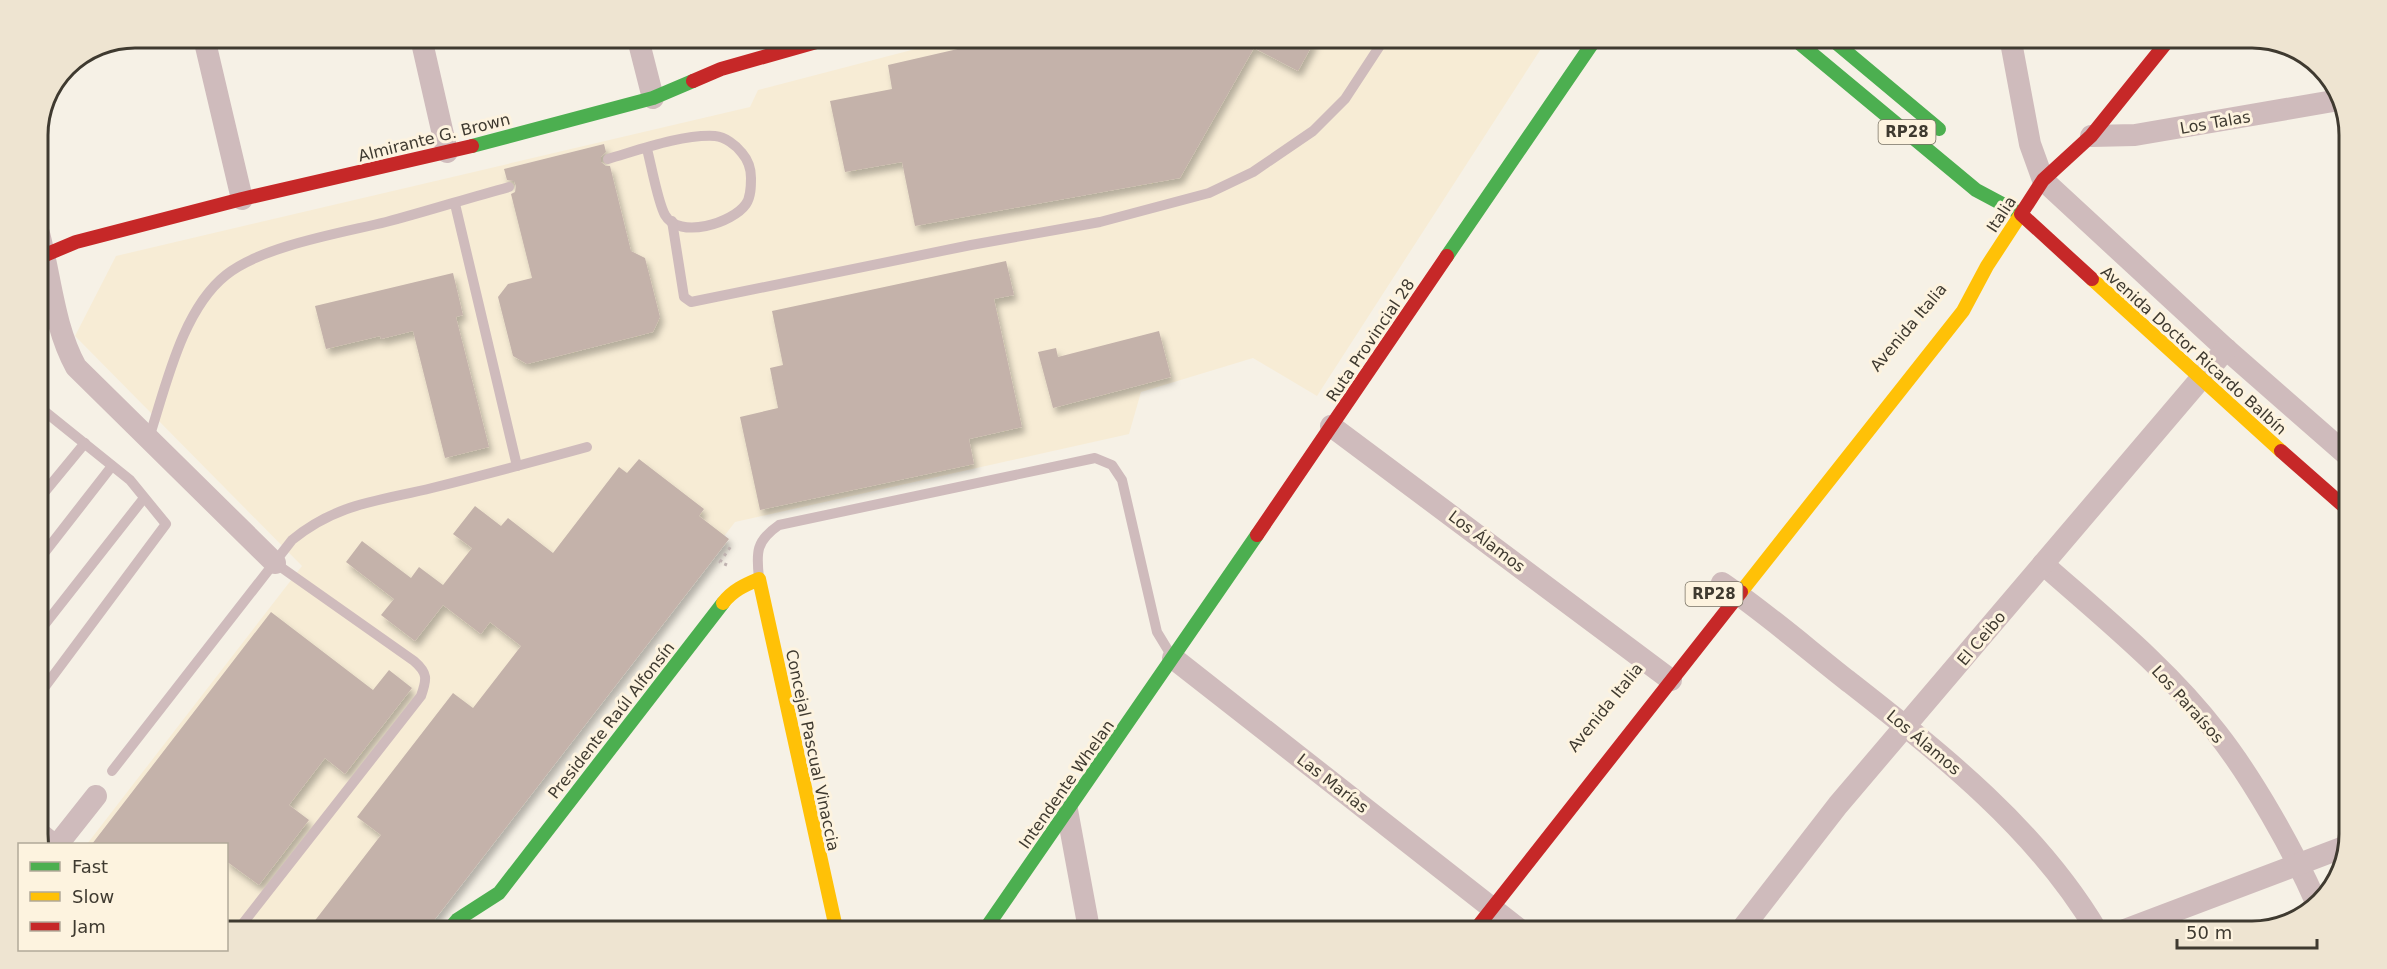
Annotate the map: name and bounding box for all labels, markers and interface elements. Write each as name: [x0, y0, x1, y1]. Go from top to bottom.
street label: Los Talas: [2178, 107, 2252, 138]
street label: Almirante G. Brown: [356, 109, 512, 166]
road number: RP28: [1878, 120, 1936, 144]
street label: Italia: [1983, 193, 2020, 236]
street label: Avenida Doctor Ricardo Balbín: [2097, 262, 2290, 439]
street label: Ruta Provincial 28: [1322, 275, 1419, 405]
street label: Avenida Italia: [1866, 280, 1951, 375]
street label: Los Álamos: [1445, 507, 1529, 576]
road number: RP28: [1686, 582, 1742, 606]
street label: El Ceibo: [1953, 607, 2010, 669]
street label: Presidente Raúl Alfonsín: [544, 638, 679, 802]
street label: Concejal Pascual Vinaccia: [782, 648, 843, 853]
street label: Avenida Italia: [1564, 659, 1647, 755]
street label: Los Paraísos: [2148, 662, 2227, 747]
street label: Los Álamos: [1883, 706, 1965, 779]
street label: Intendente Whelan: [1015, 716, 1118, 852]
street label: Las Marías: [1293, 750, 1372, 817]
legend: [18, 843, 228, 951]
text: Fast: [72, 856, 108, 877]
text: Slow: [72, 886, 114, 907]
scale bar: [2177, 912, 2316, 950]
text: Jam: [71, 916, 106, 937]
text: 50 m: [2186, 922, 2232, 943]

